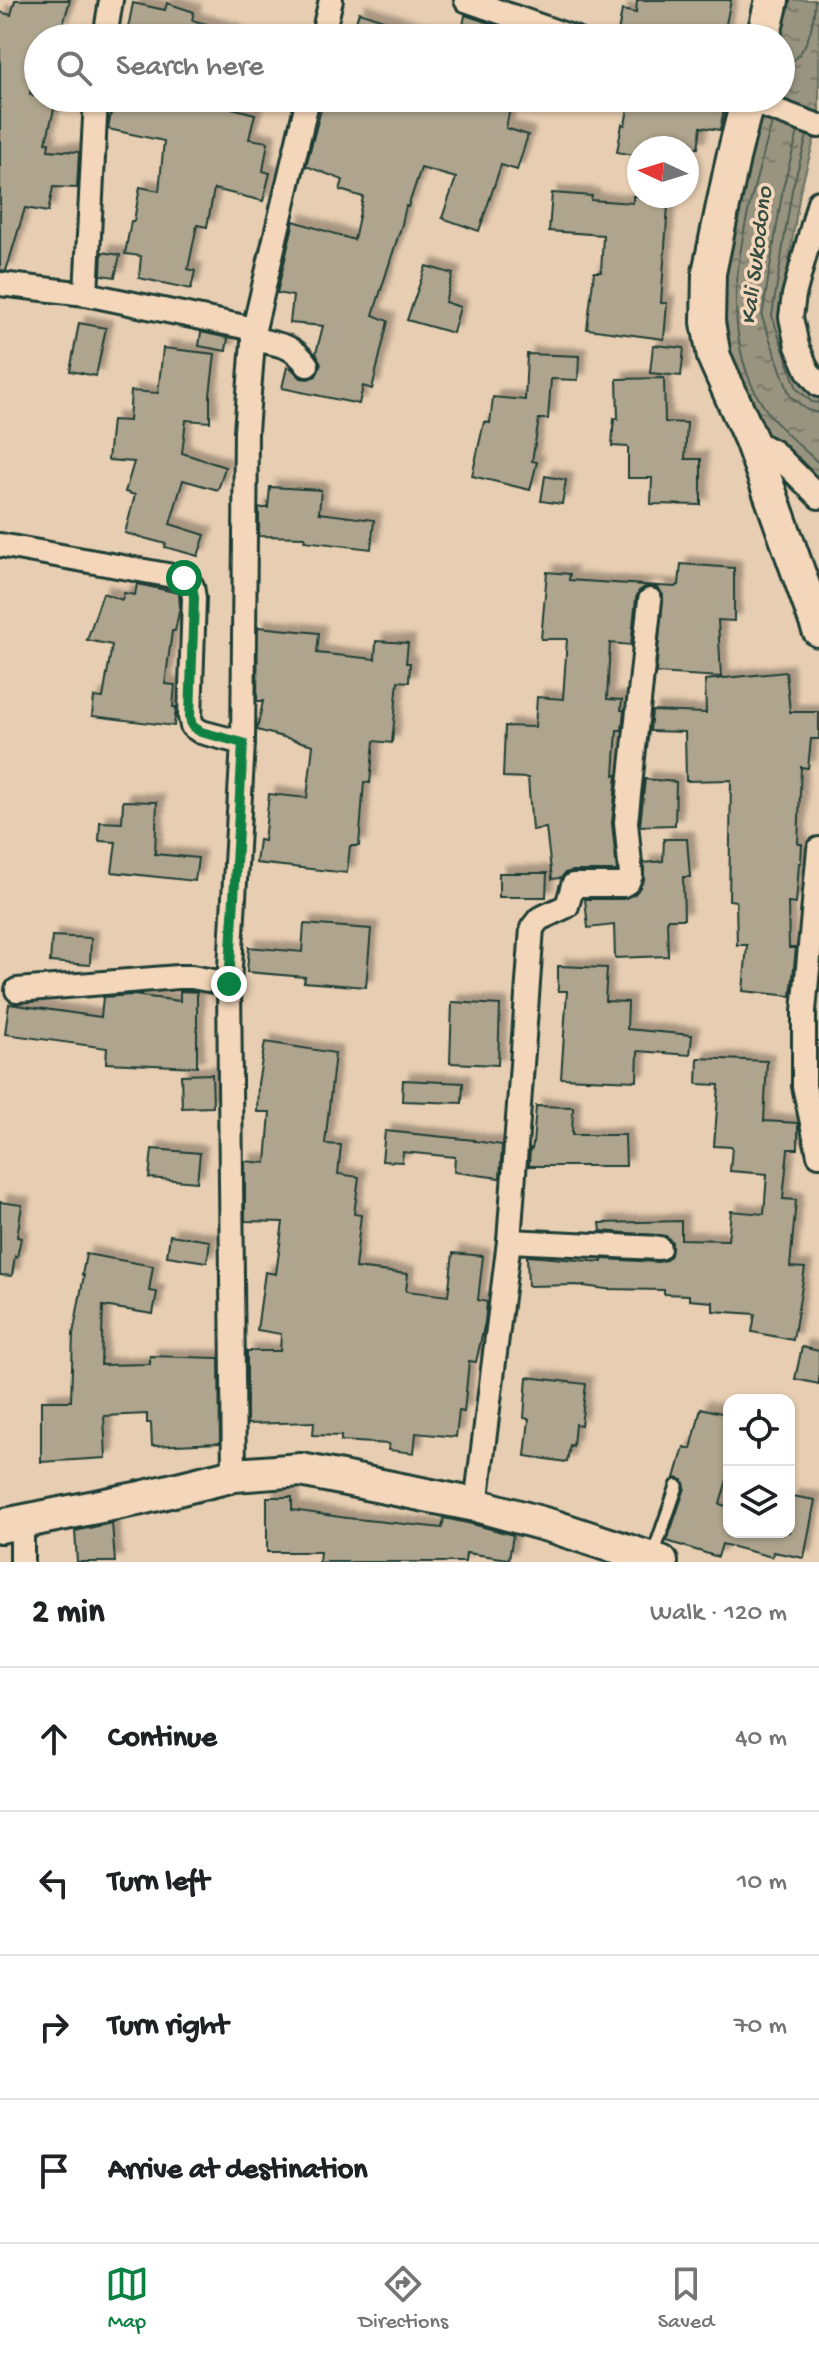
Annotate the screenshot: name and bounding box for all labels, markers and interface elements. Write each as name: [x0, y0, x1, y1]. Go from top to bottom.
search box: [24, 24, 795, 112]
icon: search: [52, 46, 96, 90]
text: Search here: [116, 51, 264, 86]
north arrow: [627, 136, 699, 208]
water label: Kali Sukodono: [735, 184, 781, 327]
route start: [166, 560, 202, 596]
route end: [211, 966, 247, 1002]
map controls: [723, 1394, 795, 1538]
button: locate: [723, 1394, 795, 1466]
button: layers: [723, 1466, 795, 1538]
text: 2 min: [32, 1594, 104, 1634]
text: Walk · 120 m: [650, 1599, 787, 1630]
icon: ahead: [32, 1717, 76, 1761]
text: Continue: [108, 1722, 217, 1757]
text: 40 m: [735, 1724, 787, 1755]
icon: left: [32, 1861, 76, 1905]
text: Turn left: [108, 1866, 209, 1901]
text: 10 m: [737, 1868, 787, 1899]
icon: right: [32, 2005, 76, 2049]
text: Turn right: [108, 2010, 228, 2045]
text: 70 m: [734, 2012, 787, 2043]
icon: arrive: [32, 2149, 76, 2193]
text: Arrive at destination: [108, 2154, 368, 2189]
tab: Map: [105, 2262, 149, 2336]
tab: Directions: [359, 2262, 448, 2336]
tab: Saved: [658, 2262, 714, 2336]

